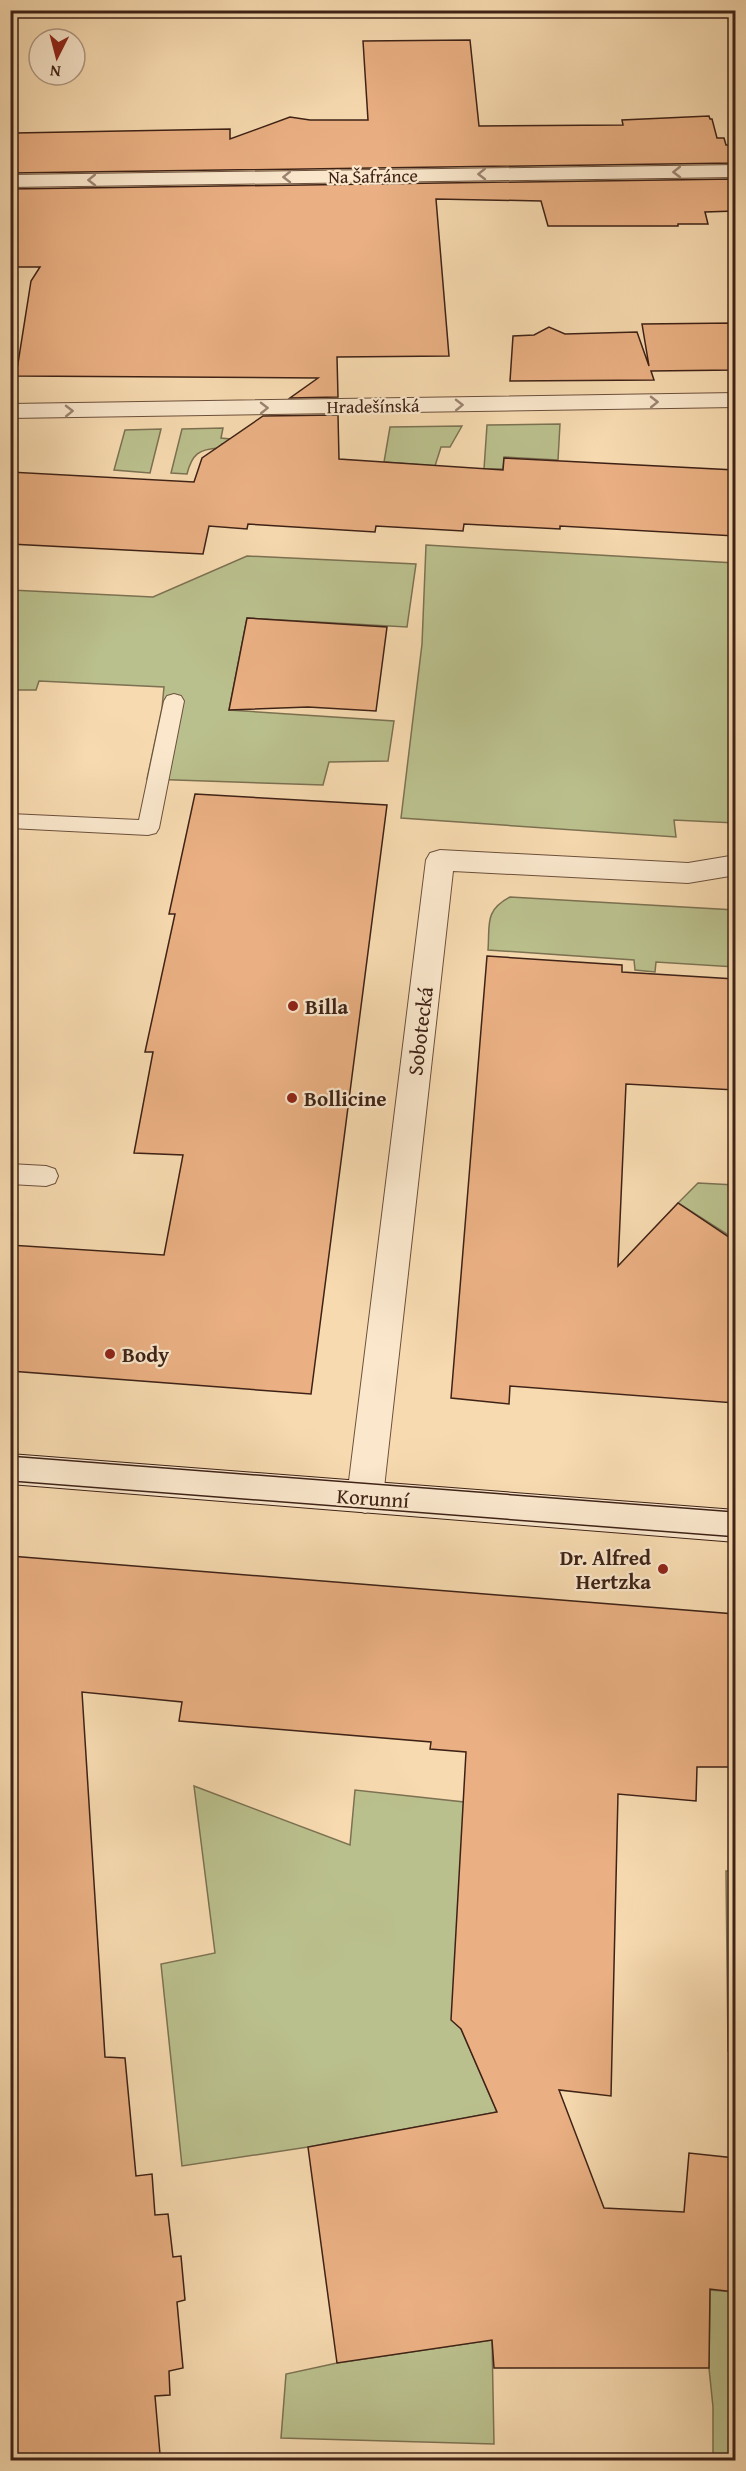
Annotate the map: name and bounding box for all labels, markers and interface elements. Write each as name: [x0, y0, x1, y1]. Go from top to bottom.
north arrow: [27, 27, 87, 87]
text: N: [49, 59, 62, 84]
street label: Na Šafránce: [328, 162, 418, 190]
one-way arrow: [673, 166, 682, 178]
one-way arrow: [478, 168, 487, 181]
one-way arrow: [283, 171, 292, 183]
one-way arrow: [88, 174, 97, 186]
street label: Hradešínská: [326, 392, 420, 420]
one-way arrow: [649, 396, 658, 408]
one-way arrow: [454, 399, 463, 411]
one-way arrow: [259, 401, 268, 414]
one-way arrow: [64, 404, 73, 417]
street label: Sobotecká: [399, 985, 441, 1077]
place label: Billa: [305, 991, 349, 1022]
marker: Billa: [286, 999, 300, 1013]
place label: Bollicine: [304, 1083, 387, 1114]
marker: Bollicine: [285, 1091, 299, 1105]
place label: Body: [122, 1339, 169, 1370]
marker: Body: [103, 1347, 117, 1361]
street label: Korunní: [336, 1480, 411, 1516]
place label: Dr. Alfred Hertzka: [560, 1542, 651, 1597]
marker: Dr. Alfred Hertzka: [656, 1562, 670, 1576]

